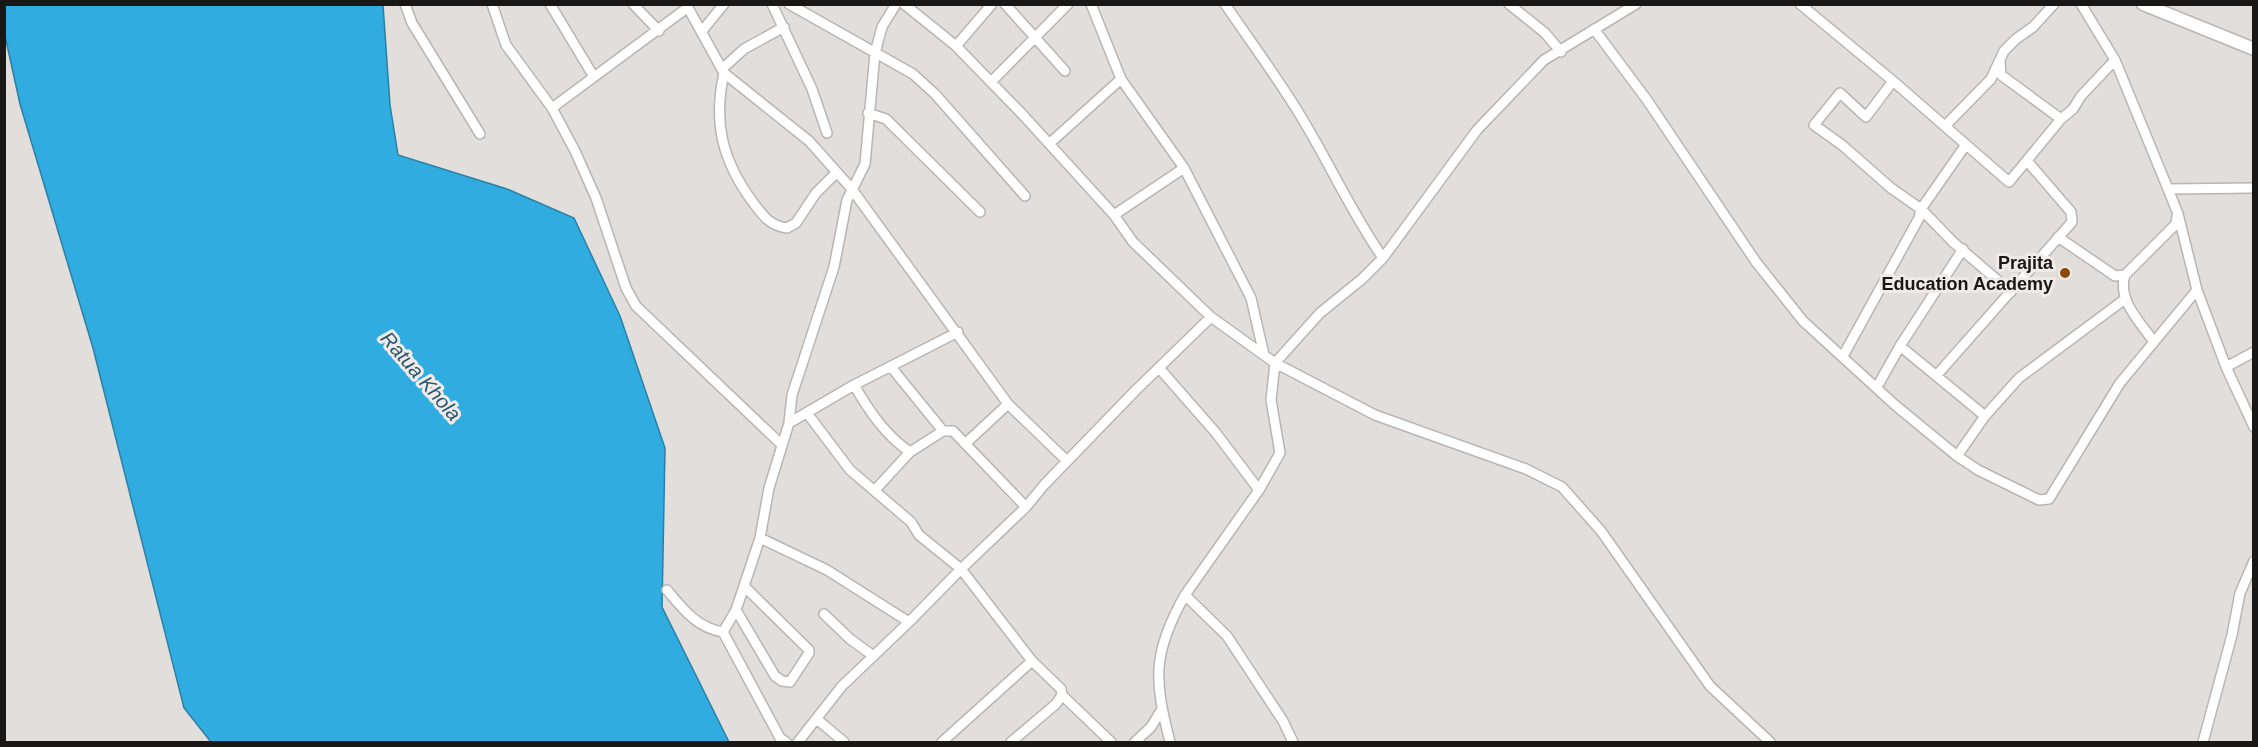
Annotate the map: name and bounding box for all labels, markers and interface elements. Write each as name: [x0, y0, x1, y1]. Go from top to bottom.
place label: Prajita Education Academy: [1882, 253, 2054, 294]
marker: Prajita Education Academy: [2058, 266, 2072, 280]
water label: Ratua Khola: [377, 327, 465, 425]

